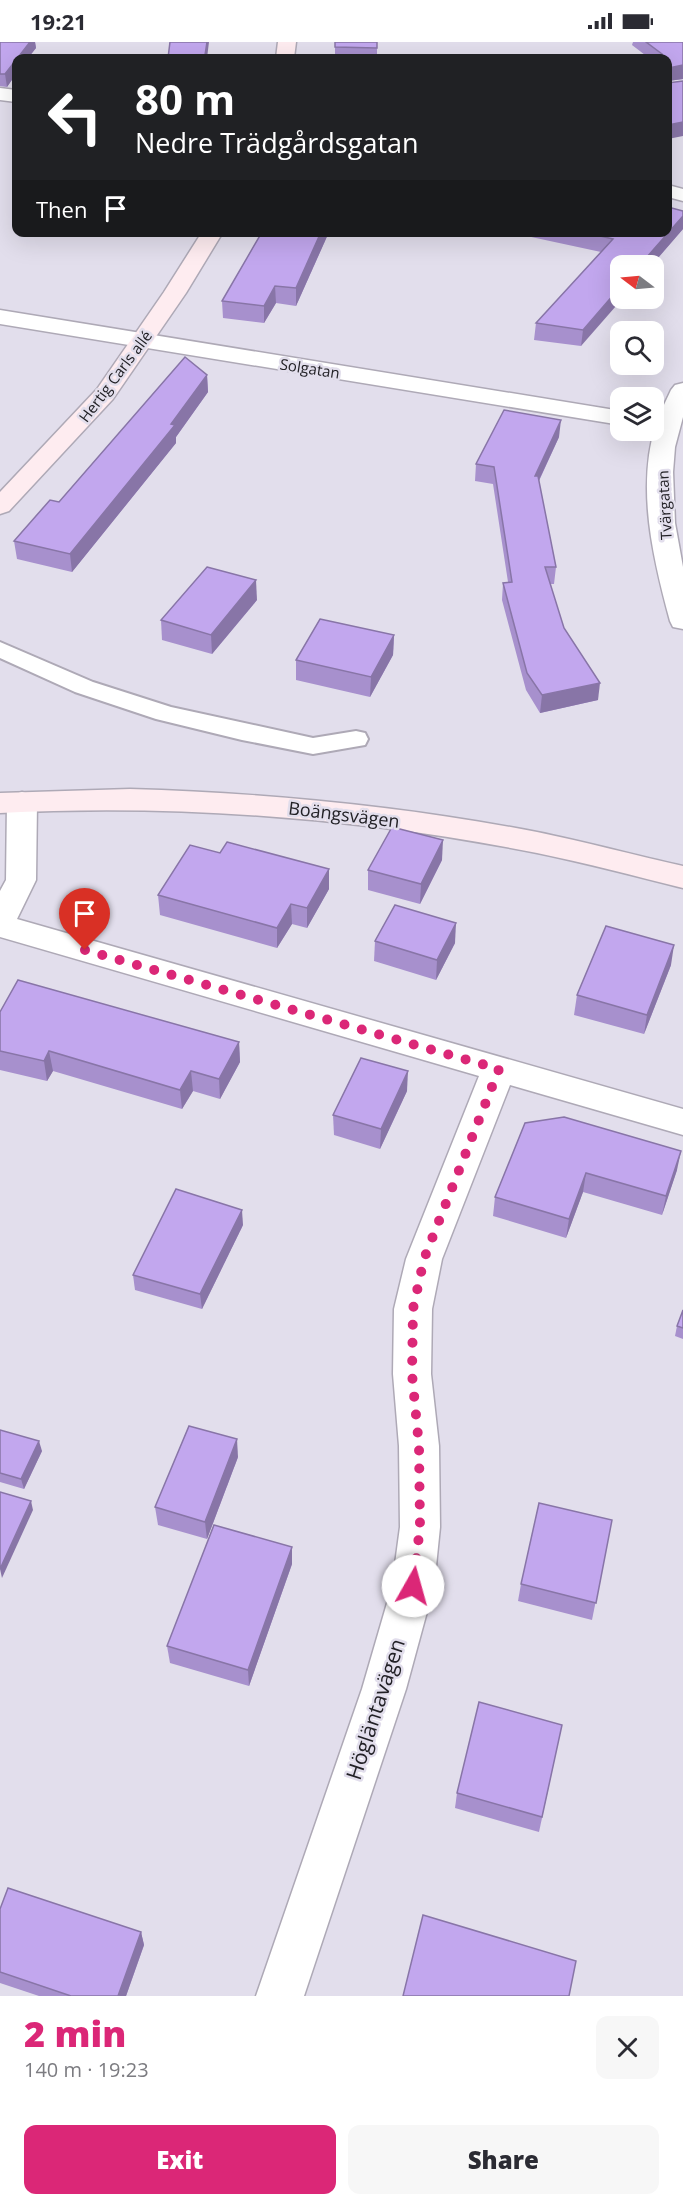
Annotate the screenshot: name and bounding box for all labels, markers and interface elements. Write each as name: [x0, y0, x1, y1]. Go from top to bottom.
text: 19:21: [30, 6, 87, 36]
text: 80 m: [135, 70, 235, 127]
icon: left: [36, 78, 114, 156]
text: Nedre Trädgårdsgatan: [135, 124, 419, 161]
icon: arrive: [99, 192, 132, 225]
text: Then: [36, 194, 87, 224]
north arrow: [610, 255, 664, 309]
map controls: [610, 255, 664, 441]
button: search: [610, 321, 664, 375]
street label: Hertig Carls allé: [74, 326, 156, 426]
street label: Solgatan: [279, 353, 341, 383]
button: layers: [610, 387, 664, 441]
street label: Tvärgatan: [652, 470, 676, 540]
street label: Boängsvägen: [287, 795, 401, 833]
pin: [59, 888, 110, 950]
icon: arrive: [68, 897, 101, 930]
position arrow: [381, 1554, 445, 1618]
street label: Högläntavägen: [339, 1635, 411, 1783]
text: 2 min: [24, 2009, 126, 2058]
button: close: [596, 2016, 659, 2079]
text: 140 m · 19:23: [24, 2056, 149, 2083]
button: Exit: [24, 2125, 336, 2194]
button: Share: [348, 2125, 659, 2194]

